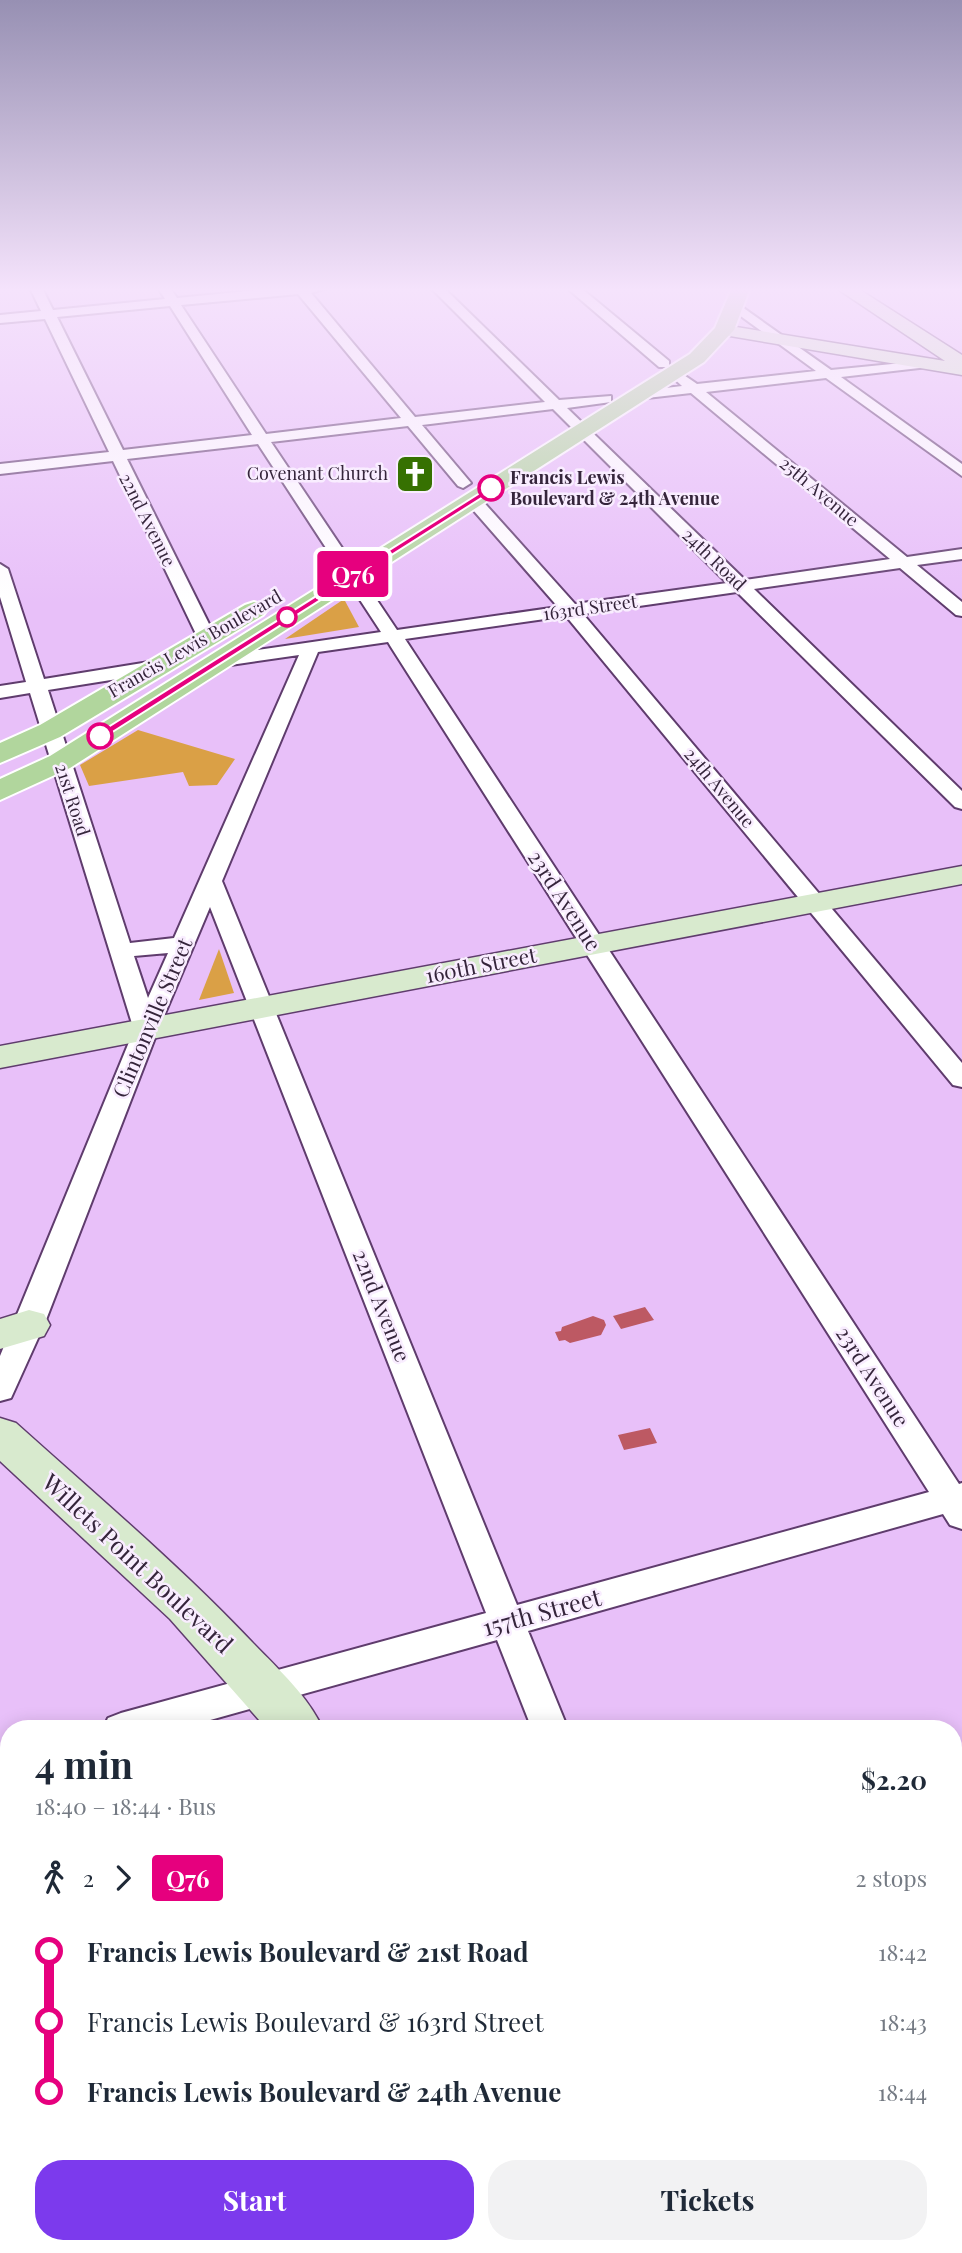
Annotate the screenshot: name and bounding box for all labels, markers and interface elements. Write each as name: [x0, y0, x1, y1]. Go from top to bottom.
street label: 25th Avenue: [775, 451, 864, 531]
church icon: Covenant Church: [394, 453, 436, 495]
place label: Covenant Church: [247, 461, 388, 485]
place label: Francis Lewis Boulevard & 24th Avenue: [510, 465, 720, 510]
street label: 22nd Avenue: [114, 469, 182, 570]
marker: Francis Lewis Boulevard & 24th Avenue: [478, 475, 504, 501]
street label: 24th Road: [678, 523, 752, 596]
line badge: Q76: [313, 551, 393, 597]
text: Q76: [331, 558, 375, 590]
street label: Francis Lewis Boulevard: [103, 583, 286, 703]
street label: 163rd Street: [541, 588, 639, 626]
unlabelled marker: [277, 607, 297, 627]
unlabelled marker: [87, 723, 113, 749]
street label: 24th Avenue: [679, 742, 760, 833]
street label: 21st Road: [50, 760, 96, 839]
street label: 23rd Avenue: [523, 844, 609, 956]
street label: Clintonville Street: [105, 933, 198, 1101]
street label: 160th Street: [423, 939, 539, 989]
street label: 22nd Avenue: [348, 1245, 418, 1366]
street label: 23rd Avenue: [831, 1320, 917, 1432]
street label: Willets Point Boulevard: [35, 1465, 241, 1659]
street label: 157th Street: [479, 1580, 605, 1642]
text: 4 min: [35, 1738, 133, 1789]
text: $2.20: [861, 1762, 927, 1797]
text: 18:40 – 18:44 · Bus: [35, 1790, 216, 1821]
icon: walk: [35, 1859, 73, 1897]
icon: forward: [104, 1859, 142, 1897]
text: 2: [83, 1862, 94, 1893]
text: Q76: [166, 1862, 209, 1894]
text: 2 stops: [856, 1862, 927, 1893]
text: Francis Lewis Boulevard & 21st Road: [87, 1934, 528, 1969]
text: 18:42: [878, 1936, 927, 1967]
text: Francis Lewis Boulevard & 163rd Street: [87, 2004, 544, 2039]
text: 18:43: [879, 2006, 927, 2037]
text: Francis Lewis Boulevard & 24th Avenue: [87, 2074, 561, 2109]
text: 18:44: [878, 2076, 927, 2107]
button: Start: [35, 2160, 474, 2240]
button: Tickets: [488, 2160, 927, 2240]

